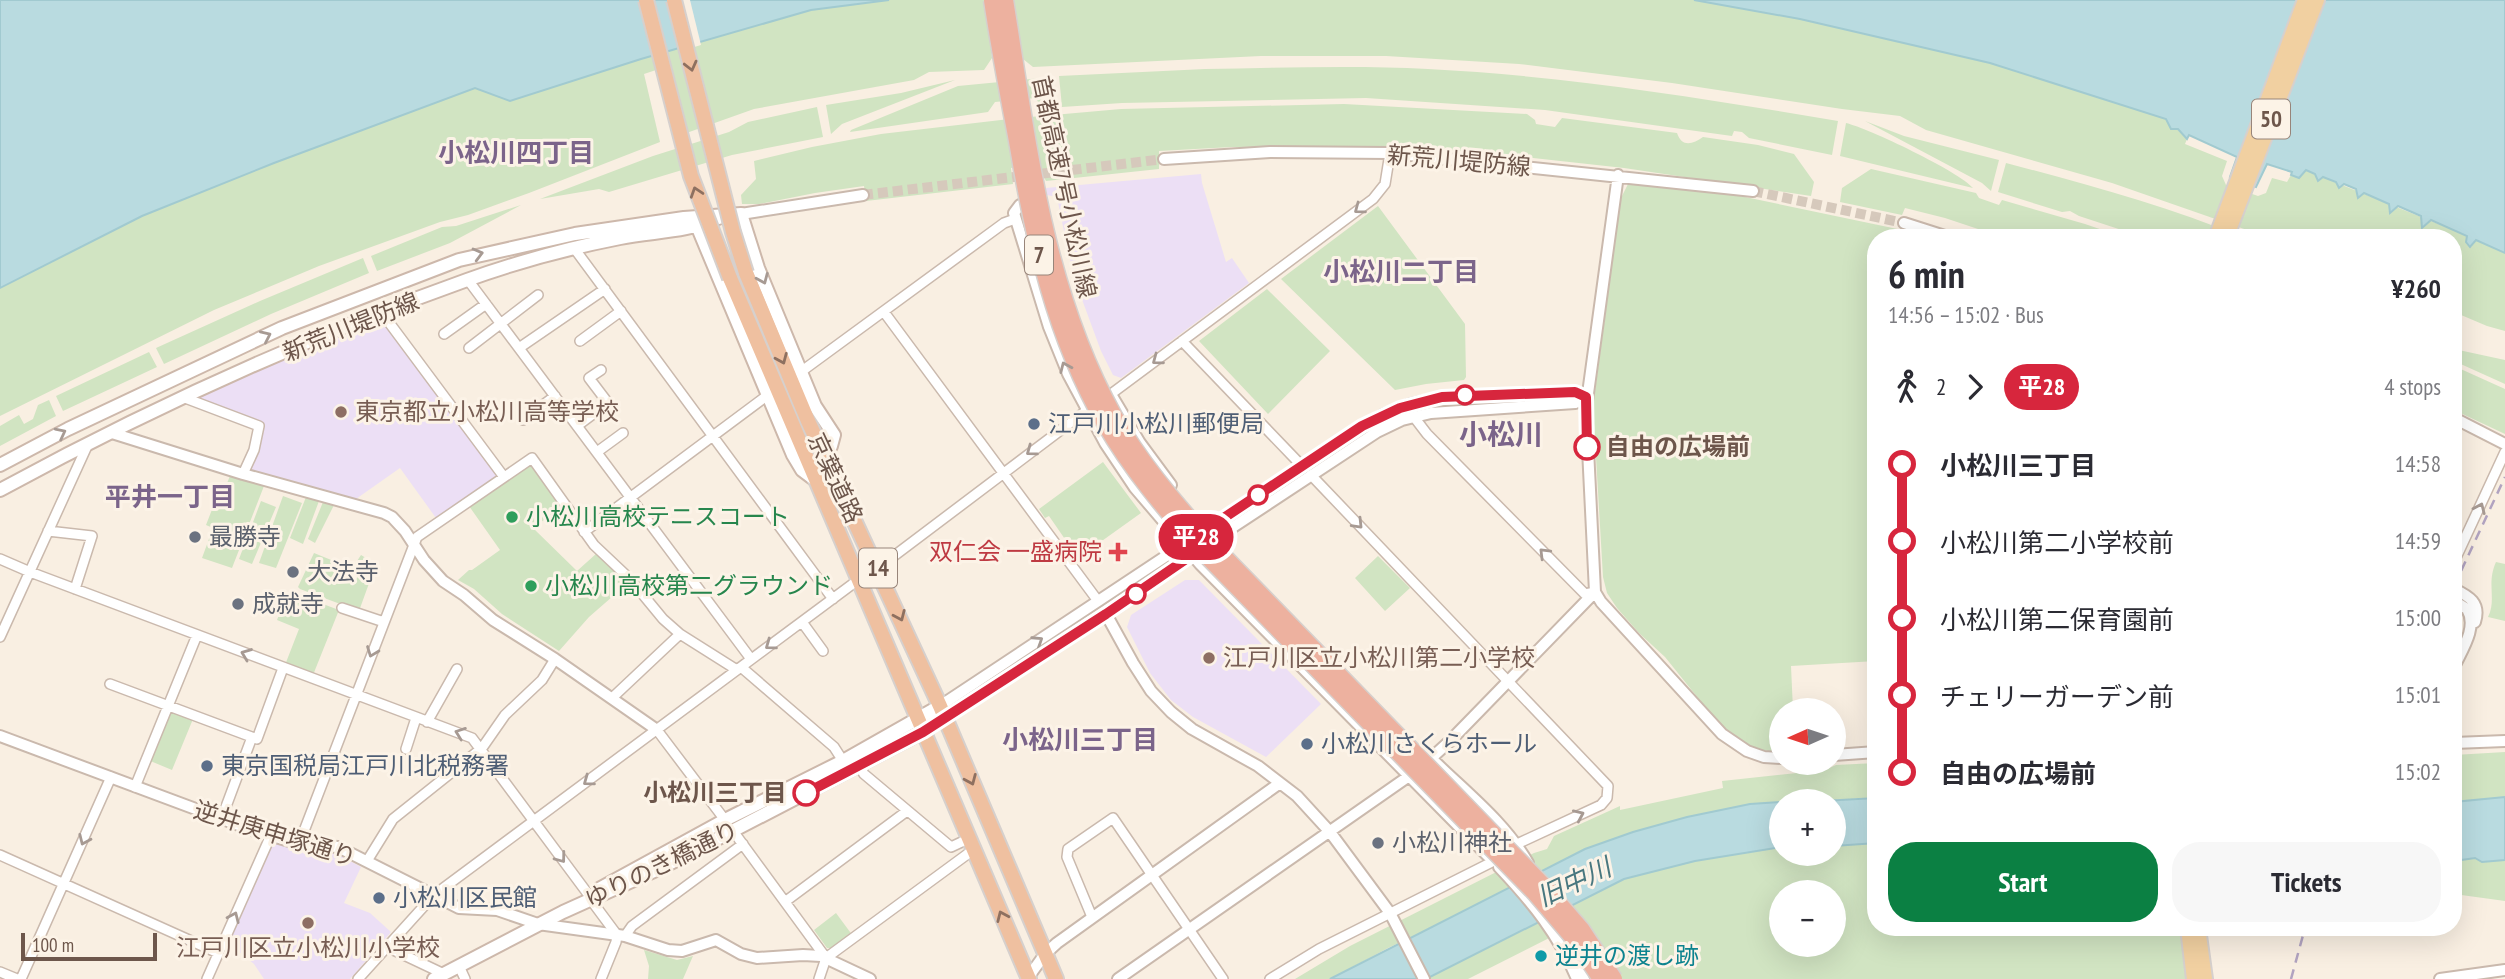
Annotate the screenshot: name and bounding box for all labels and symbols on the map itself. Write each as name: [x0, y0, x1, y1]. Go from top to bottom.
one-way arrow: [683, 60, 697, 72]
street label: 首都高速7号小松川線: [1026, 73, 1102, 301]
road number: 50: [2252, 100, 2290, 138]
district label: 小松川四丁目: [438, 136, 594, 169]
street label: 新荒川堤防線: [1386, 139, 1532, 182]
one-way arrow: [690, 186, 704, 198]
one-way arrow: [1354, 201, 1367, 214]
road number: 7: [1025, 236, 1053, 274]
one-way arrow: [472, 248, 484, 262]
district label: 小松川二丁目: [1323, 255, 1479, 288]
one-way arrow: [755, 271, 769, 284]
street label: 新荒川堤防線: [278, 285, 423, 368]
one-way arrow: [259, 330, 271, 344]
one-way arrow: [774, 352, 788, 364]
one-way arrow: [1152, 352, 1164, 364]
one-way arrow: [1059, 362, 1073, 374]
unlabelled marker: [1455, 385, 1475, 405]
place label: 東京都立小松川高等学校: [355, 396, 619, 427]
marker: 東京都立小松川高等学校: [333, 404, 349, 420]
place label: 江戸川小松川郵便局: [1048, 408, 1264, 439]
district label: 小松川: [1459, 415, 1543, 452]
marker: 江戸川小松川郵便局: [1026, 416, 1042, 432]
one-way arrow: [53, 428, 66, 442]
street label: 京葉道路: [801, 428, 870, 528]
place label: 自由の広場前: [1606, 431, 1750, 462]
marker: 自由の広場前: [1574, 434, 1600, 460]
one-way arrow: [1026, 443, 1039, 455]
district label: 平井一丁目: [105, 480, 235, 513]
unlabelled marker: [1248, 485, 1268, 505]
place label: 小松川高校テニスコート: [526, 501, 790, 532]
one-way arrow: [2472, 502, 2486, 515]
marker: 小松川高校テニスコート: [504, 509, 520, 525]
line badge: 平28: [1156, 514, 1236, 560]
one-way arrow: [1350, 516, 1362, 529]
place label: 最勝寺: [209, 521, 281, 552]
marker: 最勝寺: [187, 529, 203, 545]
place label: 双仁会 一盛病院: [929, 536, 1102, 567]
marker: 双仁会 一盛病院: [1108, 542, 1128, 562]
road number: 14: [859, 548, 897, 588]
one-way arrow: [1539, 548, 1552, 561]
place label: 大法寺: [307, 556, 379, 587]
marker: 大法寺: [285, 564, 301, 580]
place label: 小松川高校第二グラウンド: [545, 570, 833, 601]
marker: 小松川高校第二グラウンド: [523, 578, 539, 594]
unlabelled marker: [1126, 584, 1146, 604]
place label: 成就寺: [252, 588, 324, 619]
marker: 成就寺: [230, 596, 246, 612]
one-way arrow: [892, 609, 906, 621]
one-way arrow: [765, 637, 778, 649]
one-way arrow: [1030, 637, 1043, 650]
place label: 江戸川区立小松川第二小学校: [1223, 642, 1535, 673]
one-way arrow: [367, 646, 381, 658]
one-way arrow: [241, 648, 253, 662]
marker: 江戸川区立小松川第二小学校: [1201, 650, 1217, 666]
north arrow: [1769, 698, 1846, 775]
district label: 小松川三丁目: [1002, 723, 1158, 756]
one-way arrow: [454, 728, 466, 742]
place label: 小松川さくらホール: [1321, 728, 1537, 759]
marker: 小松川さくらホール: [1299, 736, 1315, 752]
place label: 東京国税局江戸川北税務署: [221, 750, 509, 781]
marker: 東京国税局江戸川北税務署: [199, 758, 215, 774]
one-way arrow: [583, 773, 596, 785]
one-way arrow: [963, 774, 977, 786]
place label: 小松川三丁目: [643, 777, 787, 808]
marker: 小松川三丁目: [793, 780, 819, 806]
street label: 逆井庚申塚通り: [190, 794, 360, 873]
one-way arrow: [1572, 809, 1584, 823]
street label: ゆりのき橋通り: [580, 814, 744, 915]
place label: 小松川神社: [1392, 827, 1512, 858]
one-way arrow: [78, 833, 92, 845]
marker: 小松川神社: [1370, 835, 1386, 851]
water label: 旧中川: [1531, 849, 1619, 913]
one-way arrow: [553, 850, 565, 863]
place label: 小松川区民館: [393, 882, 537, 913]
marker: 小松川区民館: [371, 890, 387, 906]
one-way arrow: [226, 911, 240, 924]
one-way arrow: [996, 911, 1010, 923]
marker: 江戸川区立小松川小学校: [300, 915, 316, 931]
scale bar: [21, 930, 158, 962]
place label: 江戸川区立小松川小学校: [176, 932, 440, 963]
place label: 逆井の渡し跡: [1555, 940, 1699, 971]
marker: 逆井の渡し跡: [1533, 948, 1549, 964]

